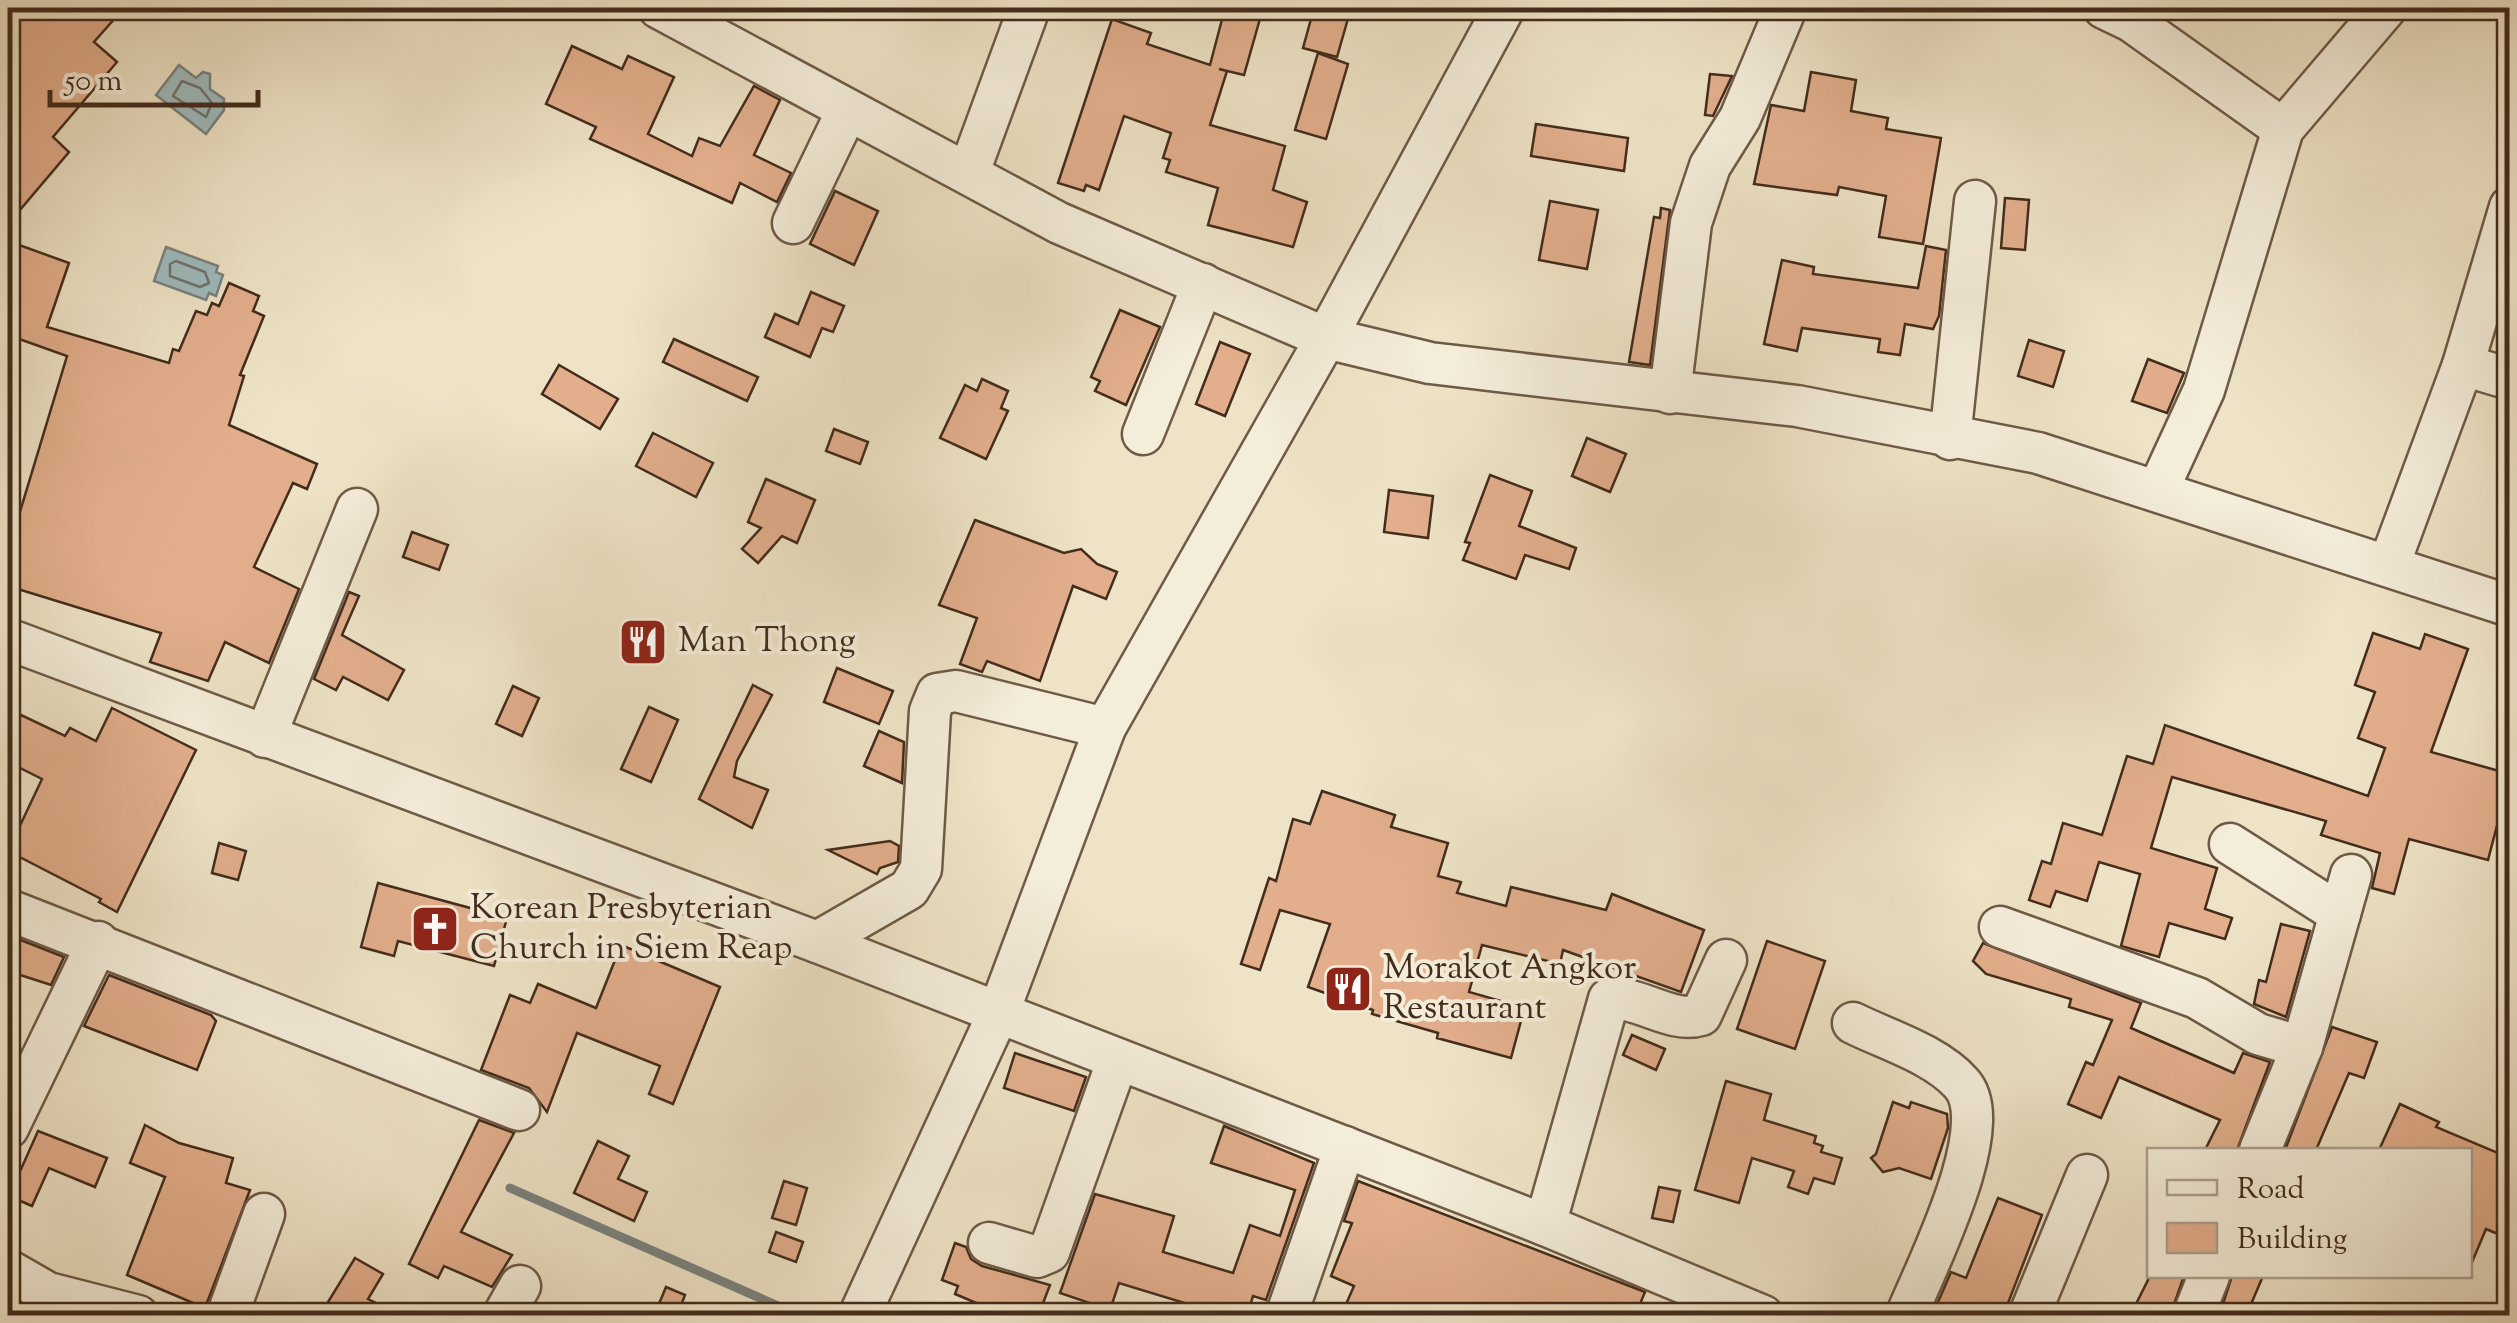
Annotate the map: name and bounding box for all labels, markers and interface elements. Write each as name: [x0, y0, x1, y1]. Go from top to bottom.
scale bar: [50, 45, 258, 107]
text: 50 m: [63, 61, 123, 104]
restaurant icon: Man Thong: [617, 616, 669, 668]
place label: Man Thong: [678, 617, 856, 668]
place label: Korean Presbyterian Church in Siem Reap: [470, 884, 792, 975]
church icon: Korean Presbyterian Church in Siem Reap: [409, 903, 461, 955]
place label: Morakot Angkor Restaurant: [1383, 944, 1636, 1035]
restaurant icon: Morakot Angkor Restaurant: [1322, 963, 1374, 1015]
legend: [2147, 1148, 2472, 1278]
text: Road: [2237, 1169, 2304, 1212]
text: Building: [2237, 1219, 2347, 1262]

